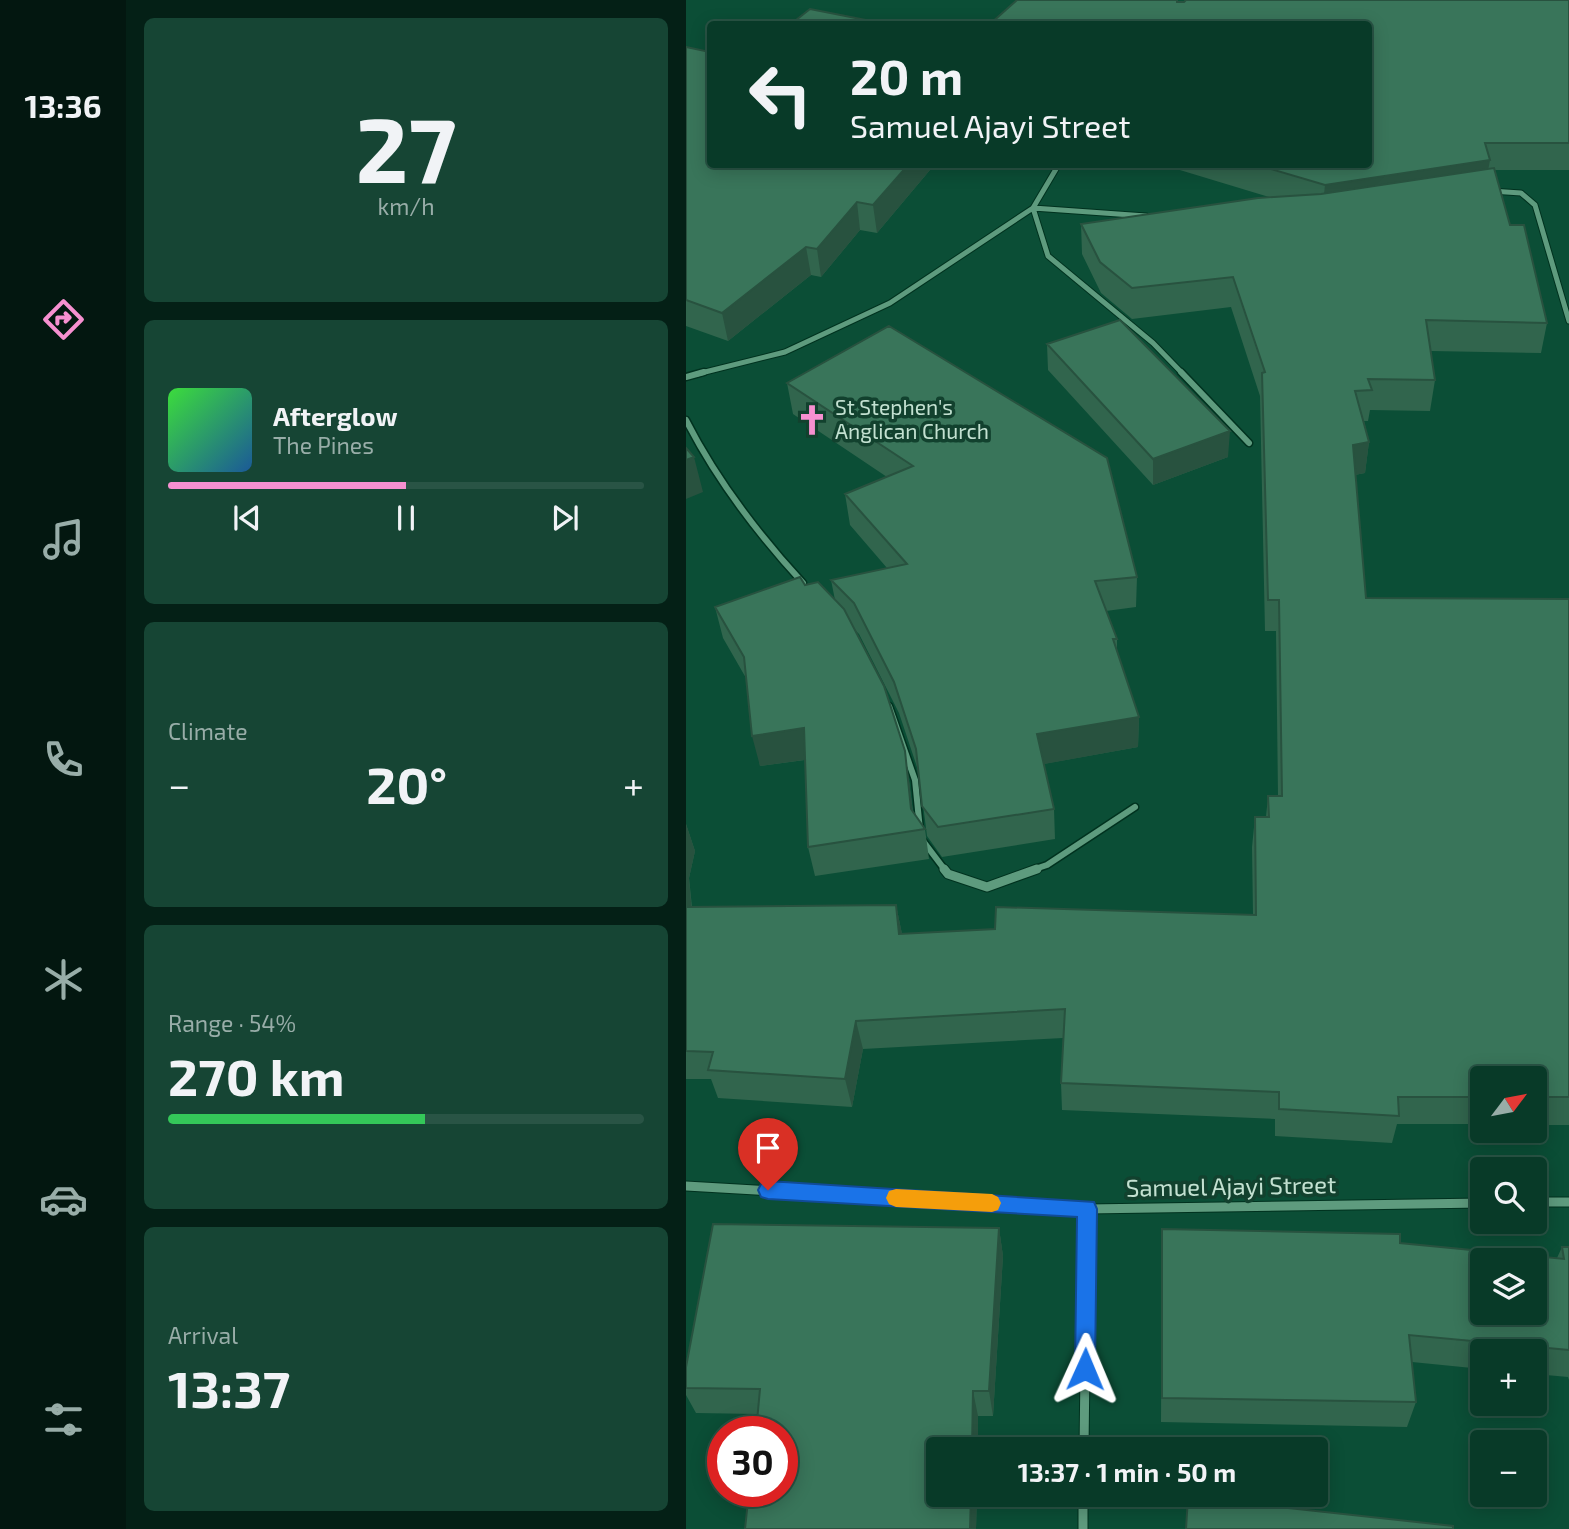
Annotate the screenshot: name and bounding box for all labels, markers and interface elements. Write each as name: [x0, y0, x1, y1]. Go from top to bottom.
text: 20 m: [850, 46, 963, 105]
icon: left: [735, 49, 826, 140]
text: 13:36: [24, 86, 102, 124]
text: 27: [356, 92, 456, 201]
text: Samuel Ajayi Street: [850, 106, 1130, 144]
text: km/h: [377, 192, 435, 220]
icon: directions: [39, 295, 88, 344]
place label: St Stephen's Anglican Church: [835, 394, 989, 443]
text: Afterglow: [273, 400, 398, 431]
church icon: St Stephen's Anglican Church: [795, 403, 829, 437]
text: The Pines: [273, 431, 374, 459]
icon: previous: [228, 499, 266, 537]
icon: pause: [387, 499, 425, 537]
icon: next: [546, 499, 584, 537]
icon: music: [39, 515, 88, 564]
text: Climate: [168, 717, 248, 745]
icon: phone: [39, 735, 88, 784]
text: 20°: [366, 752, 447, 814]
text: −: [168, 761, 190, 807]
text: +: [623, 761, 644, 807]
icon: climate: [39, 955, 88, 1004]
text: Range · 54%: [168, 1009, 296, 1037]
text: 270 km: [168, 1044, 345, 1106]
north arrow: [1470, 1066, 1547, 1143]
map controls: [1470, 1066, 1547, 1507]
pin: [738, 1118, 798, 1190]
icon: arrive: [749, 1129, 787, 1167]
button: search: [1470, 1157, 1547, 1234]
street label: Samuel Ajayi Street: [1126, 1169, 1336, 1202]
icon: car: [39, 1175, 88, 1224]
button: layers: [1470, 1248, 1547, 1325]
text: Arrival: [168, 1321, 238, 1349]
position arrow: [1048, 1332, 1122, 1406]
button: +: [1470, 1339, 1547, 1416]
text: 13:37: [168, 1356, 290, 1418]
icon: filters: [39, 1395, 88, 1444]
speed limit sign: 30: [707, 1416, 798, 1507]
button: −: [1470, 1430, 1547, 1507]
text: 13:37 · 1 min · 50 m: [1018, 1456, 1236, 1487]

